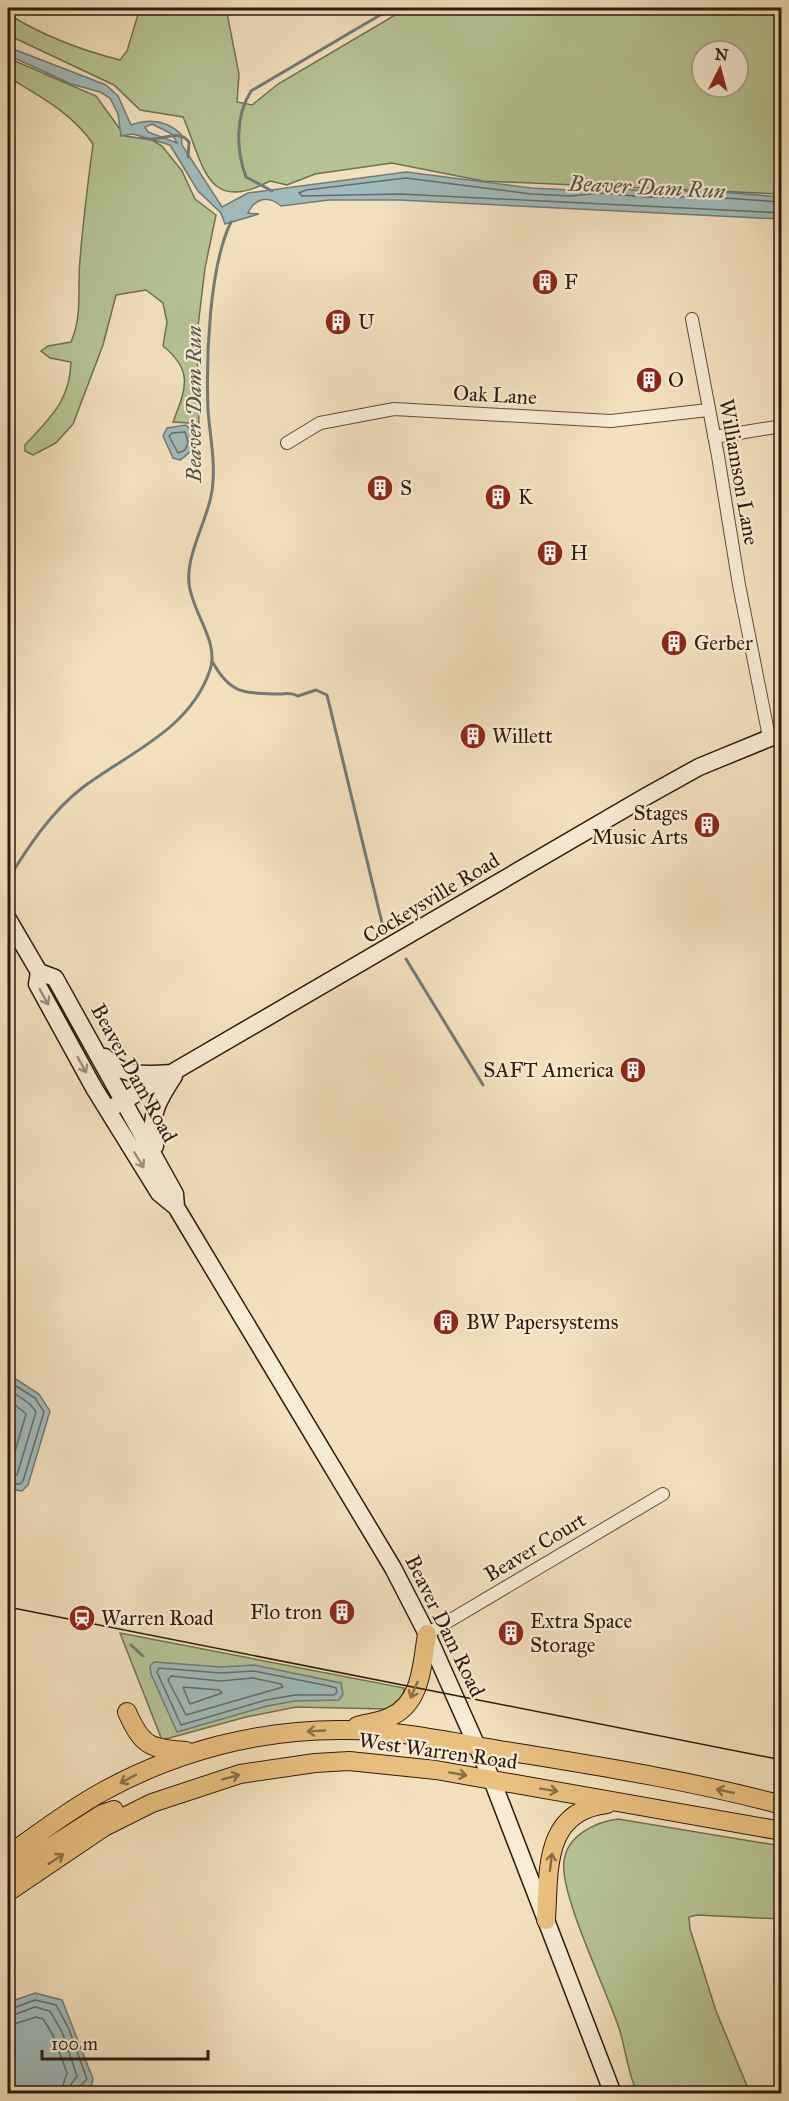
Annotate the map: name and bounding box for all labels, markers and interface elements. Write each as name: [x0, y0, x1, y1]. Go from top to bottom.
north arrow: [690, 39, 750, 99]
text: N: [714, 44, 730, 65]
water label: Beaver Dam Run: [567, 169, 727, 205]
building icon: F: [530, 267, 560, 297]
place label: F: [564, 269, 578, 295]
building icon: U: [323, 307, 353, 337]
place label: U: [358, 309, 375, 335]
water label: Beaver Dam Run: [180, 325, 207, 483]
building icon: O: [634, 365, 664, 395]
place label: O: [668, 367, 684, 393]
street label: Oak Lane: [453, 380, 538, 410]
street label: Williamson Lane: [713, 397, 765, 547]
building icon: S: [365, 473, 395, 503]
place label: S: [400, 475, 412, 501]
building icon: K: [483, 482, 513, 512]
place label: K: [518, 484, 534, 510]
building icon: H: [535, 538, 565, 568]
place label: H: [570, 540, 588, 566]
building icon: Gerber: [659, 628, 689, 658]
place label: Gerber: [694, 630, 753, 656]
building icon: Willett: [458, 721, 488, 751]
place label: Willett: [492, 723, 553, 749]
place label: Stages Music Arts: [592, 800, 688, 850]
building icon: Stages Music Arts: [692, 810, 722, 840]
street label: Cockeysville Road: [358, 847, 504, 949]
one-way arrow: [39, 987, 50, 1005]
street label: Beaver Dam Road: [85, 999, 183, 1147]
building icon: SAFT America: [618, 1055, 648, 1085]
one-way arrow: [76, 1056, 88, 1073]
place label: SAFT America: [483, 1057, 614, 1083]
one-way arrow: [133, 1151, 145, 1168]
building icon: BW Papersystems: [431, 1307, 461, 1337]
place label: BW Papersystems: [466, 1309, 618, 1335]
street label: Beaver Court: [480, 1506, 591, 1587]
street label: Beaver Dam Road: [399, 1551, 491, 1702]
building icon: Flo tron: [327, 1597, 357, 1627]
place label: Flo tron: [250, 1599, 322, 1625]
station icon: Warren Road: [67, 1603, 97, 1633]
place label: Warren Road: [101, 1605, 214, 1631]
place label: Extra Space Storage: [530, 1608, 632, 1658]
building icon: Extra Space Storage: [496, 1618, 526, 1648]
one-way arrow: [408, 1681, 419, 1699]
one-way arrow: [306, 1726, 326, 1737]
street label: West Warren Road: [357, 1727, 520, 1775]
one-way arrow: [448, 1769, 468, 1780]
one-way arrow: [221, 1771, 240, 1782]
one-way arrow: [119, 1773, 137, 1785]
one-way arrow: [716, 1784, 735, 1796]
one-way arrow: [539, 1785, 559, 1796]
one-way arrow: [47, 1852, 64, 1865]
one-way arrow: [545, 1853, 556, 1873]
scale bar: [42, 2023, 208, 2061]
text: 100 m: [51, 2033, 98, 2055]

